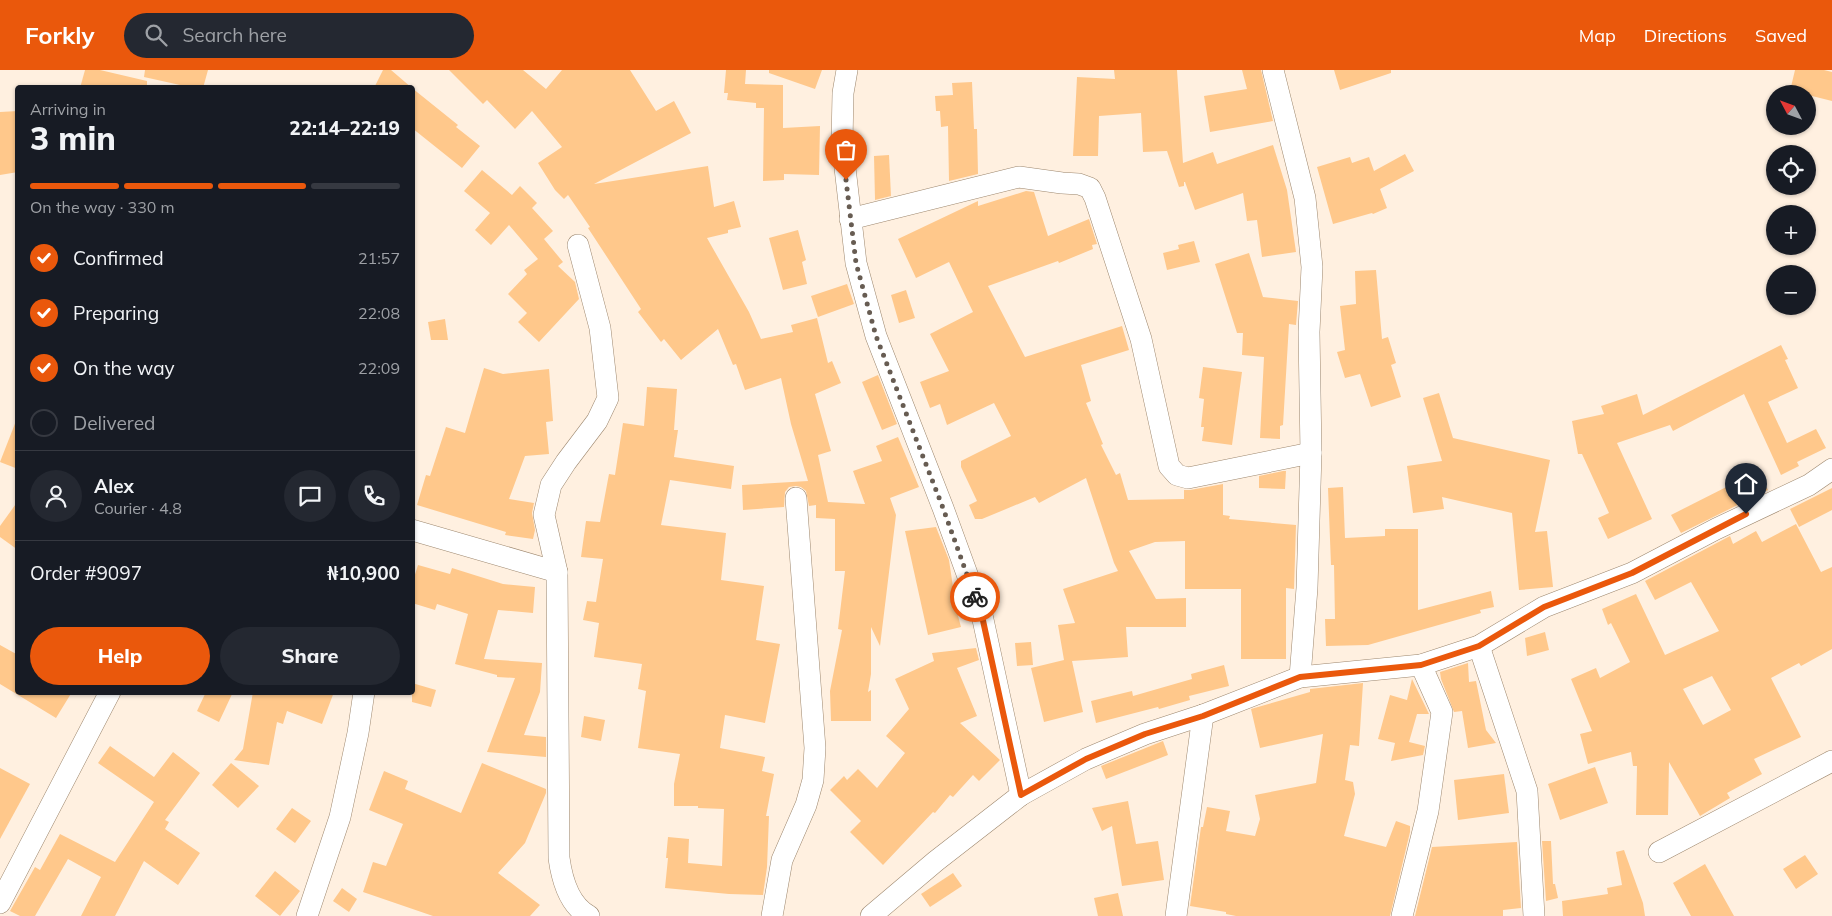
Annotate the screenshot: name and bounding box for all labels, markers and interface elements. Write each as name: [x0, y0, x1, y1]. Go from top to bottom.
search box: [124, 13, 474, 58]
text: Forkly: [25, 20, 94, 50]
icon: search: [142, 21, 170, 49]
text: Search here: [182, 23, 287, 47]
text: Map: [1579, 24, 1616, 47]
text: Directions: [1644, 24, 1727, 47]
text: Saved: [1755, 24, 1807, 47]
north arrow: [1766, 85, 1816, 135]
map controls: [1766, 85, 1816, 315]
text: Arriving in: [30, 99, 106, 119]
text: 22:14–22:19: [289, 116, 400, 140]
text: 3 min: [30, 118, 116, 158]
pin: [825, 129, 867, 180]
icon: bag: [832, 136, 860, 164]
button: locate: [1766, 145, 1816, 195]
text: On the way · 330 m: [30, 197, 175, 217]
button: +: [1766, 205, 1816, 255]
icon: check: [30, 244, 58, 272]
text: Confirmed: [73, 246, 164, 270]
text: 21:57: [358, 248, 400, 268]
button: −: [1766, 265, 1816, 315]
icon: check: [30, 299, 58, 327]
text: Preparing: [73, 301, 159, 325]
text: 22:08: [358, 303, 400, 323]
icon: check: [30, 354, 58, 382]
text: On the way: [73, 356, 175, 380]
text: 22:09: [358, 358, 400, 378]
text: Delivered: [73, 411, 155, 435]
pin: [1725, 463, 1767, 514]
button: person: [30, 470, 82, 522]
button: chat: [284, 470, 336, 522]
button: phone: [348, 470, 400, 522]
icon: home: [1732, 470, 1760, 498]
text: Alex: [94, 474, 134, 498]
text: Courier · 4.8: [94, 498, 182, 518]
text: Order #9097: [30, 561, 142, 585]
text: ₦10,900: [327, 561, 400, 585]
courier: [950, 572, 1000, 622]
icon: bike: [961, 583, 989, 611]
button: Help: [30, 627, 210, 685]
button: Share: [220, 627, 400, 685]

